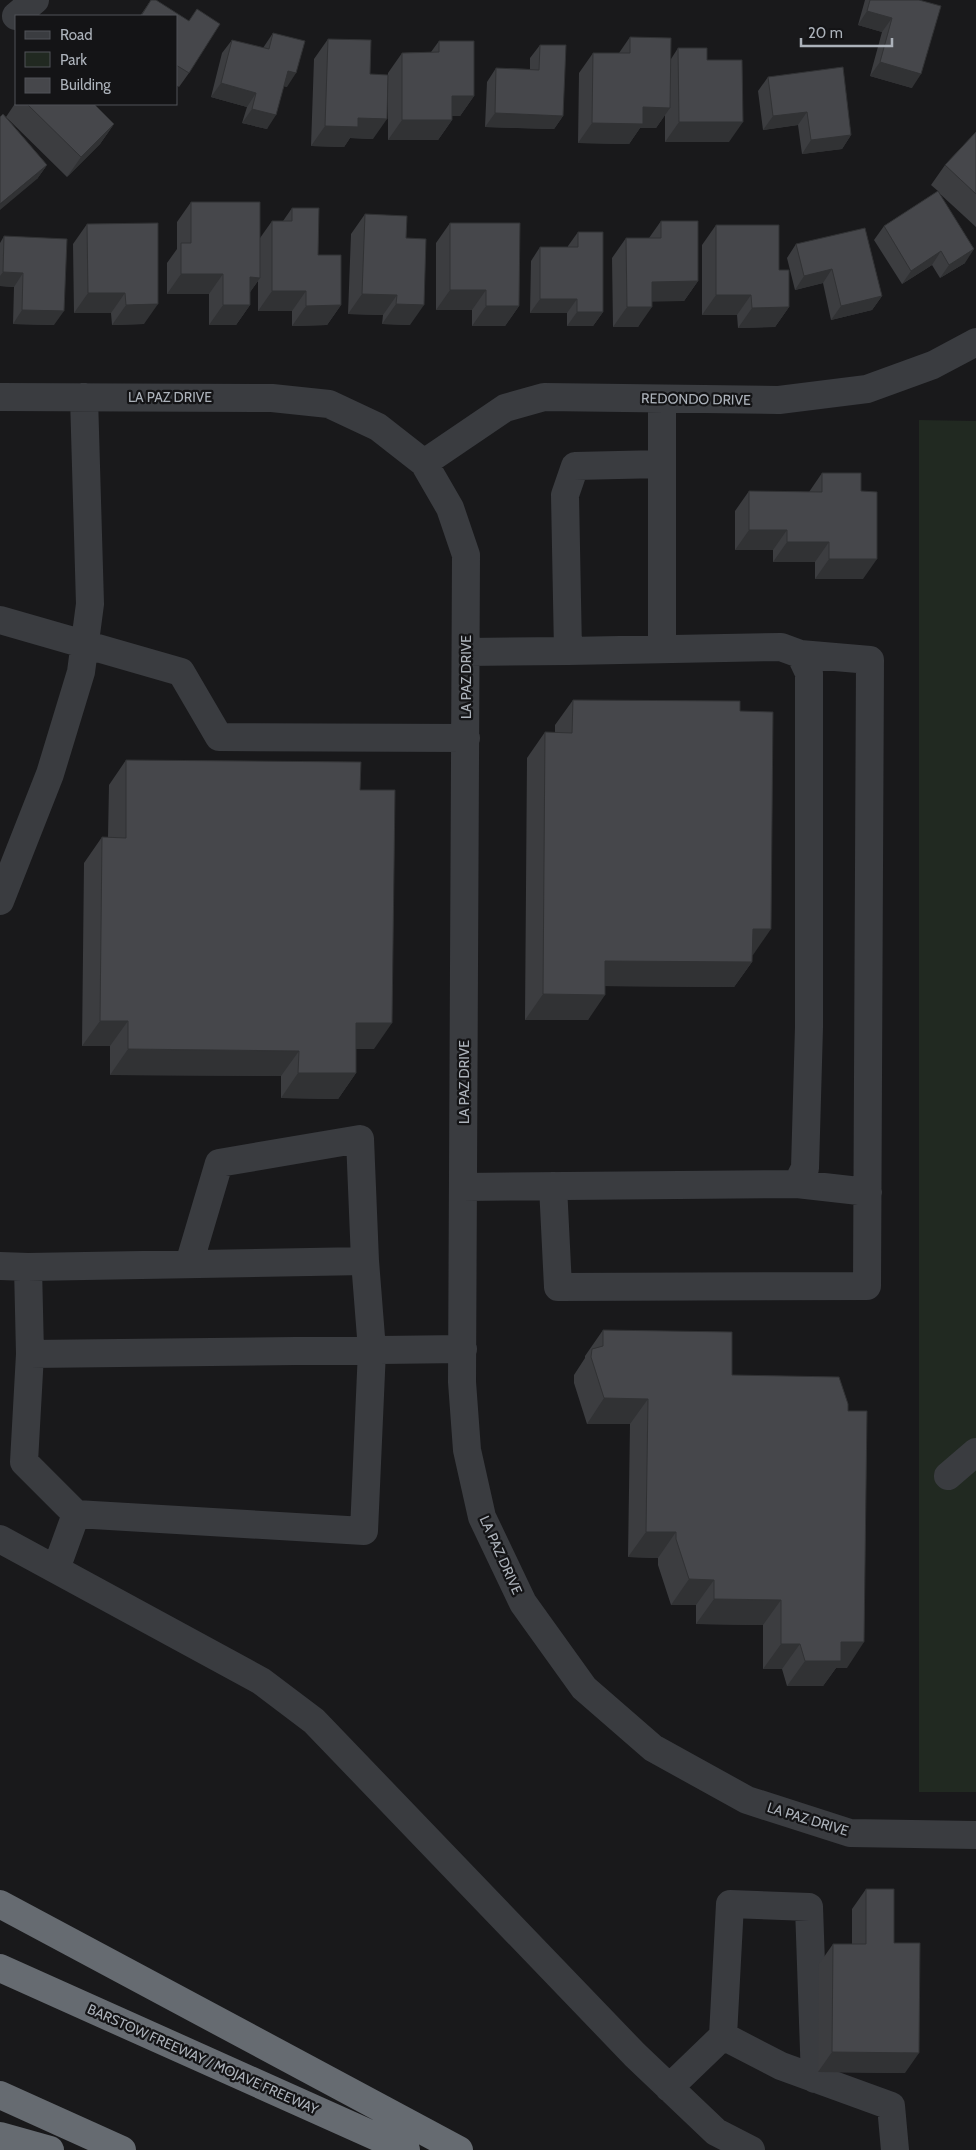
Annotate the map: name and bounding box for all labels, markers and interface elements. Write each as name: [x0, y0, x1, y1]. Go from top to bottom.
legend: [15, 15, 178, 105]
scale bar: [801, 15, 892, 47]
text: 20 m: [808, 24, 843, 42]
text: Road: [60, 26, 93, 44]
text: Park: [60, 51, 87, 69]
text: Building: [60, 76, 111, 94]
street label: LA PAZ DRIVE: [128, 388, 212, 406]
street label: REDONDO DRIVE: [641, 389, 751, 409]
street label: LA PAZ DRIVE: [457, 635, 475, 719]
street label: LA PAZ DRIVE: [455, 1040, 473, 1124]
street label: LA PAZ DRIVE: [476, 1513, 526, 1597]
street label: LA PAZ DRIVE: [765, 1798, 851, 1840]
street label: BARSTOW FREEWAY / MOJAVE FREEWAY: [85, 2000, 322, 2119]

